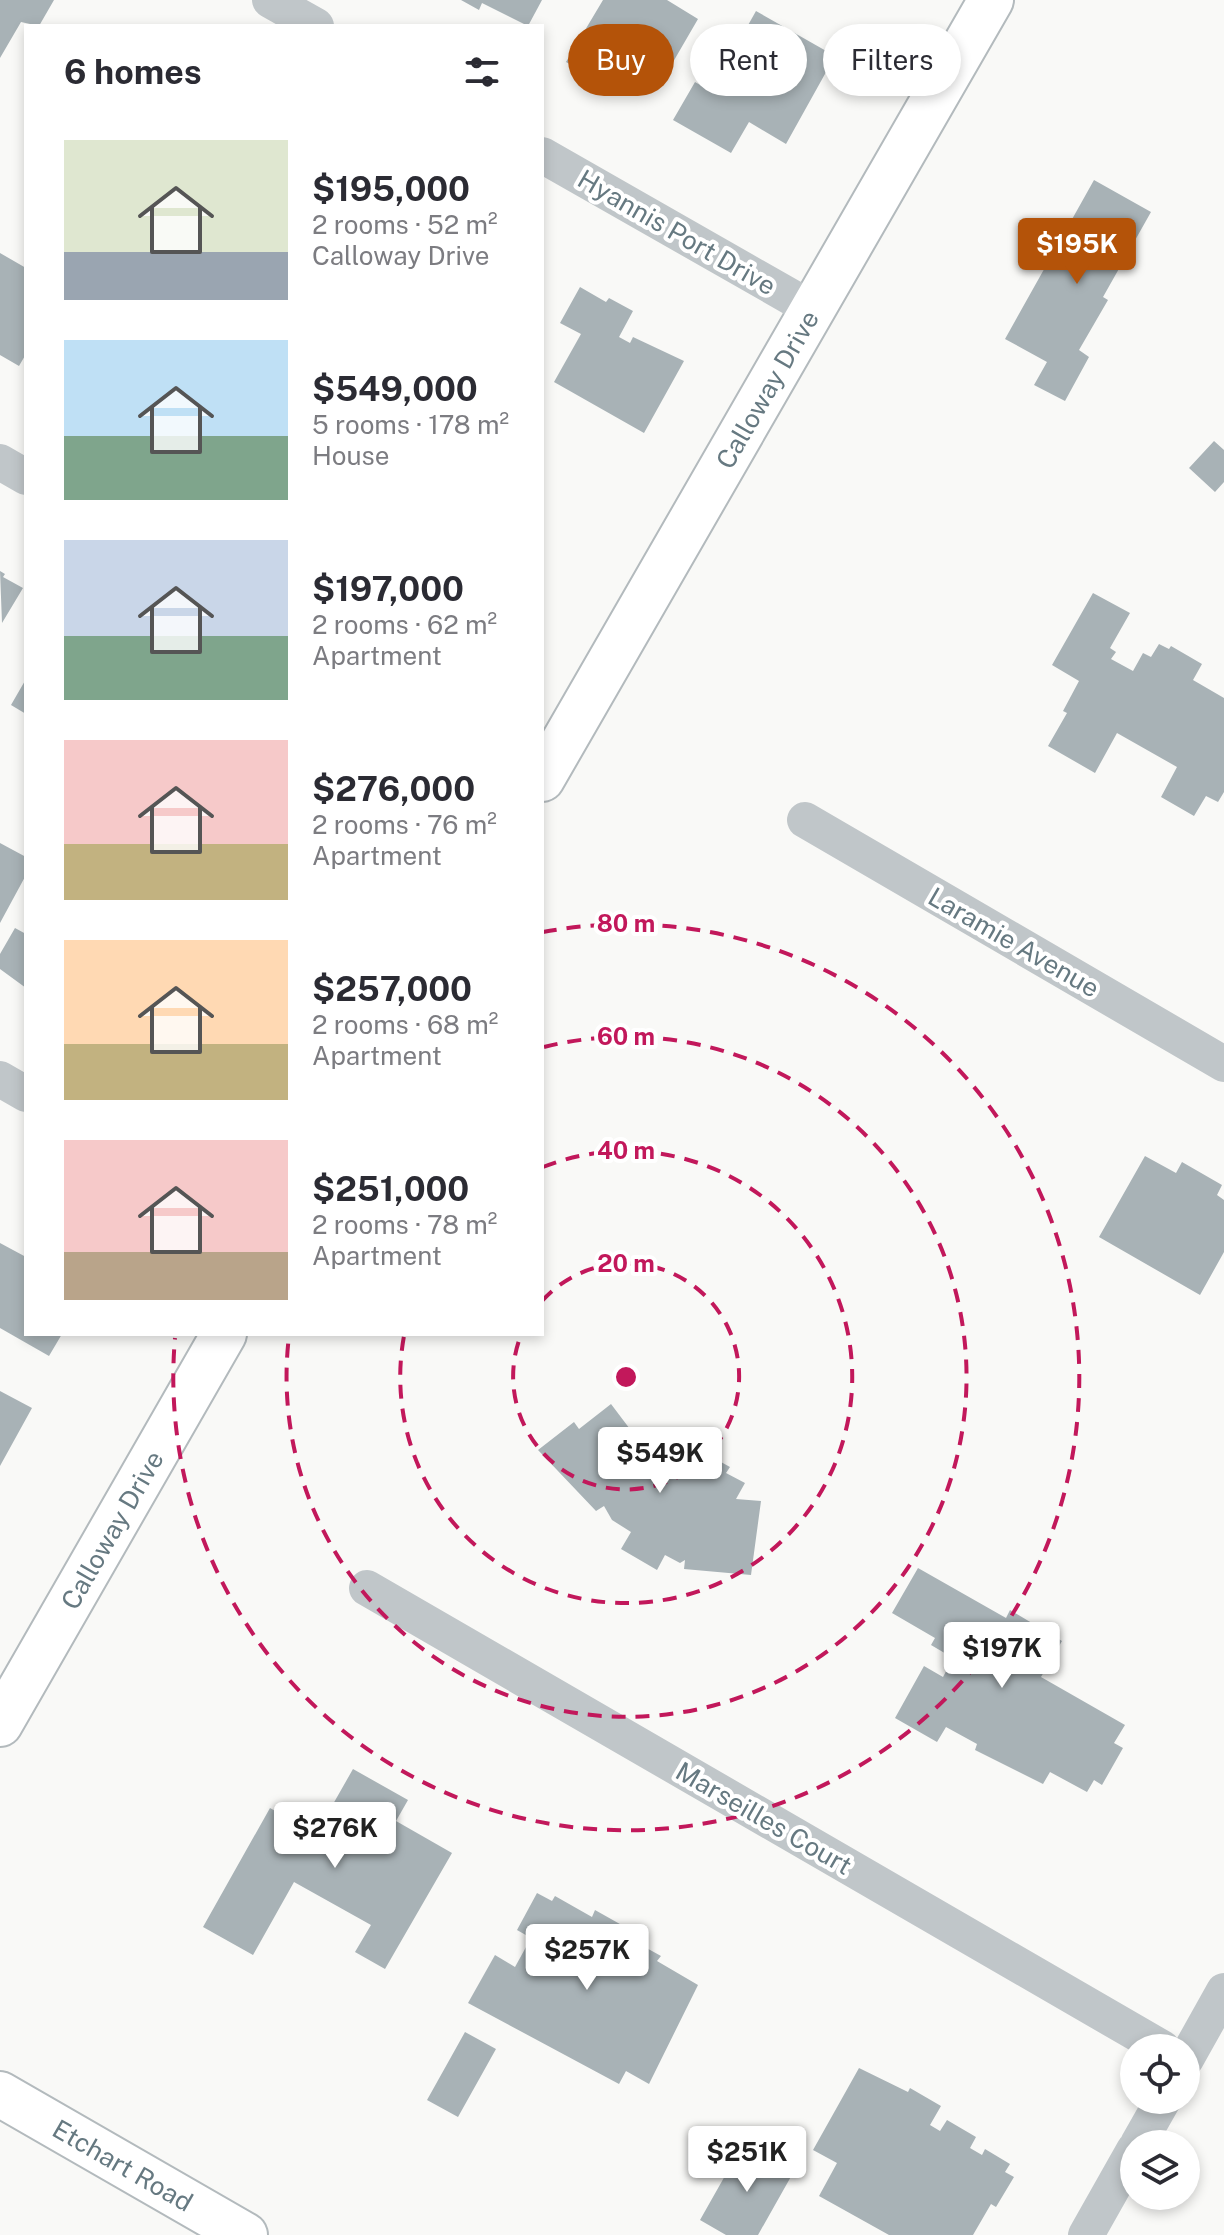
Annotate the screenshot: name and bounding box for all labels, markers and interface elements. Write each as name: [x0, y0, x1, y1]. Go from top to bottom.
chip: Buy: [568, 24, 674, 96]
chip: Rent: [690, 24, 807, 96]
chip: Filters: [823, 24, 961, 96]
icon: filters: [460, 50, 504, 94]
text: 6 homes: [64, 52, 202, 92]
street label: Hyannis Port Drive: [573, 163, 781, 301]
text: $195,000: [312, 169, 470, 209]
icon: home: [128, 172, 224, 268]
text: 2 rooms · 52 m²: [312, 209, 498, 240]
pin: $195K: [1021, 218, 1133, 286]
text: $195K: [1036, 228, 1118, 259]
text: Calloway Drive: [312, 240, 490, 271]
street label: Calloway Drive: [709, 304, 825, 474]
text: $549,000: [312, 369, 478, 409]
icon: home: [128, 372, 224, 468]
text: 5 rooms · 178 m²: [312, 409, 509, 440]
text: House: [312, 440, 389, 471]
text: $197,000: [312, 569, 464, 609]
icon: home: [128, 572, 224, 668]
text: 2 rooms · 62 m²: [312, 609, 497, 640]
text: Apartment: [312, 640, 442, 671]
text: $276,000: [312, 769, 475, 809]
icon: home: [128, 772, 224, 868]
text: 2 rooms · 76 m²: [312, 809, 497, 840]
text: Apartment: [312, 840, 442, 871]
street label: Laramie Avenue: [923, 881, 1105, 1003]
text: 80 m: [597, 909, 655, 937]
text: $257,000: [312, 969, 472, 1009]
icon: home: [128, 972, 224, 1068]
text: 2 rooms · 68 m²: [312, 1009, 498, 1040]
text: 60 m: [597, 1022, 655, 1050]
text: Apartment: [312, 1040, 442, 1071]
text: 40 m: [597, 1136, 655, 1164]
text: $251,000: [312, 1169, 469, 1209]
icon: home: [128, 1172, 224, 1268]
text: 2 rooms · 78 m²: [312, 1209, 497, 1240]
text: Apartment: [312, 1240, 442, 1271]
text: 20 m: [597, 1249, 655, 1277]
centre of rings: [612, 1363, 640, 1391]
pin: $549K: [604, 1427, 716, 1495]
text: $549K: [616, 1437, 704, 1468]
street label: Calloway Drive: [54, 1445, 169, 1615]
pin: $197K: [946, 1622, 1058, 1690]
text: $197K: [962, 1632, 1042, 1663]
street label: Marseilles Court: [670, 1755, 858, 1881]
pin: $276K: [279, 1802, 391, 1870]
text: $276K: [292, 1812, 378, 1843]
pin: $257K: [531, 1924, 643, 1992]
text: $257K: [544, 1934, 630, 1965]
map controls: [1120, 2034, 1200, 2210]
button: locate: [1120, 2034, 1200, 2114]
street label: Etchart Road: [48, 2112, 199, 2217]
pin: $251K: [691, 2126, 803, 2194]
button: layers: [1120, 2130, 1200, 2210]
text: $251K: [706, 2136, 788, 2167]

